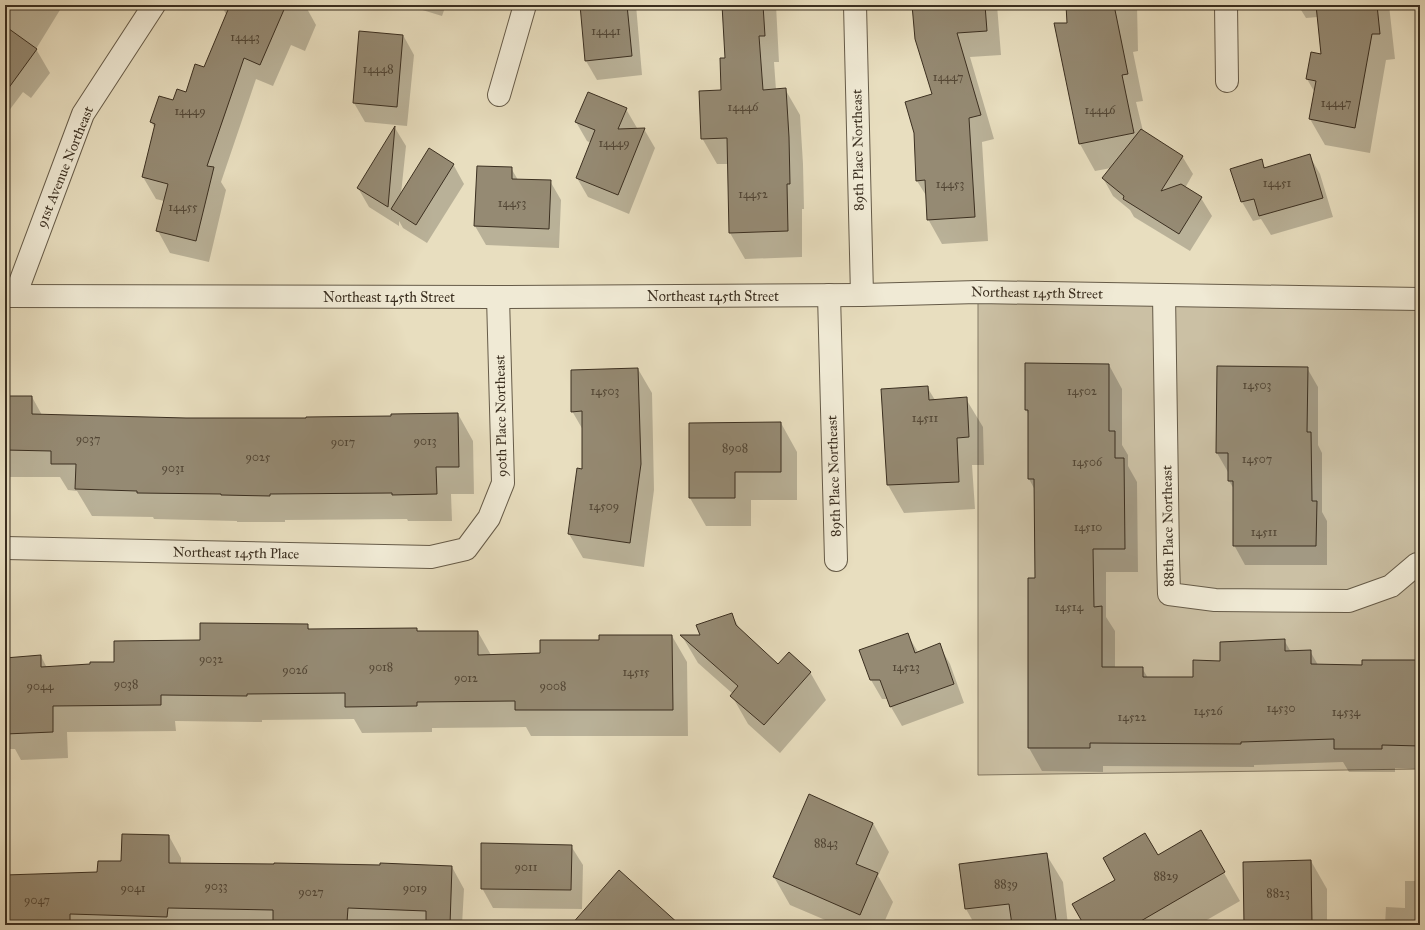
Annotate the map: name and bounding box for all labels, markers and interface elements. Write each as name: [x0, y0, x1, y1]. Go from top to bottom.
house number: 14441: [591, 24, 621, 38]
house number: 14443: [230, 30, 260, 44]
house number: 14448: [362, 62, 394, 76]
house number: 14447: [933, 70, 963, 84]
street label: 89th Place Northeast: [848, 89, 868, 211]
house number: 14447: [1321, 96, 1351, 110]
house number: 14446: [728, 100, 759, 114]
house number: 14446: [1085, 103, 1116, 117]
street label: 91st Avenue Northeast: [33, 104, 97, 230]
house number: 14449: [174, 104, 206, 118]
house number: 14449: [598, 136, 630, 150]
house number: 14451: [1263, 176, 1291, 190]
house number: 14453: [936, 177, 964, 191]
house number: 14452: [738, 187, 768, 201]
house number: 14453: [498, 196, 526, 210]
house number: 14455: [168, 200, 198, 214]
street label: Northeast 145th Street: [971, 283, 1103, 303]
street label: Northeast 145th Street: [647, 288, 779, 305]
street label: Northeast 145th Street: [323, 289, 455, 306]
street label: 90th Place Northeast: [491, 355, 511, 477]
house number: 14503: [1243, 378, 1272, 392]
house number: 14503: [591, 384, 620, 398]
house number: 14502: [1067, 384, 1097, 398]
house number: 14511: [912, 411, 939, 425]
street label: 89th Place Northeast: [823, 415, 845, 537]
house number: 9037: [76, 432, 100, 446]
house number: 9013: [414, 434, 437, 448]
house number: 9017: [331, 435, 355, 449]
house number: 8908: [722, 441, 748, 455]
house number: 9025: [246, 450, 271, 464]
house number: 14507: [1242, 452, 1272, 466]
house number: 14506: [1072, 455, 1103, 469]
house number: 9031: [162, 461, 185, 475]
street label: 88th Place Northeast: [1158, 465, 1178, 587]
house number: 14509: [589, 499, 619, 513]
house number: 14510: [1074, 520, 1102, 534]
house number: 14511: [1251, 525, 1278, 539]
street label: Northeast 145th Place: [173, 543, 300, 563]
house number: 14514: [1055, 600, 1084, 614]
house number: 9032: [199, 652, 223, 666]
house number: 9018: [369, 660, 393, 674]
house number: 14523: [892, 660, 920, 674]
house number: 9026: [282, 663, 309, 677]
house number: 14515: [622, 665, 650, 679]
house number: 9012: [454, 671, 478, 685]
house number: 9038: [114, 677, 138, 691]
house number: 9044: [27, 679, 54, 693]
house number: 9008: [540, 679, 566, 693]
house number: 14530: [1267, 701, 1295, 715]
house number: 14526: [1193, 704, 1223, 718]
house number: 14534: [1332, 705, 1361, 719]
house number: 14522: [1118, 710, 1146, 724]
house number: 8843: [814, 836, 838, 850]
house number: 9011: [515, 860, 538, 874]
house number: 8829: [1153, 869, 1179, 883]
house number: 8839: [994, 877, 1018, 891]
house number: 9033: [204, 879, 228, 893]
house number: 9041: [121, 881, 146, 895]
house number: 9019: [403, 881, 427, 895]
house number: 9027: [298, 885, 324, 899]
house number: 8823: [1266, 886, 1290, 900]
house number: 9047: [24, 893, 50, 907]

